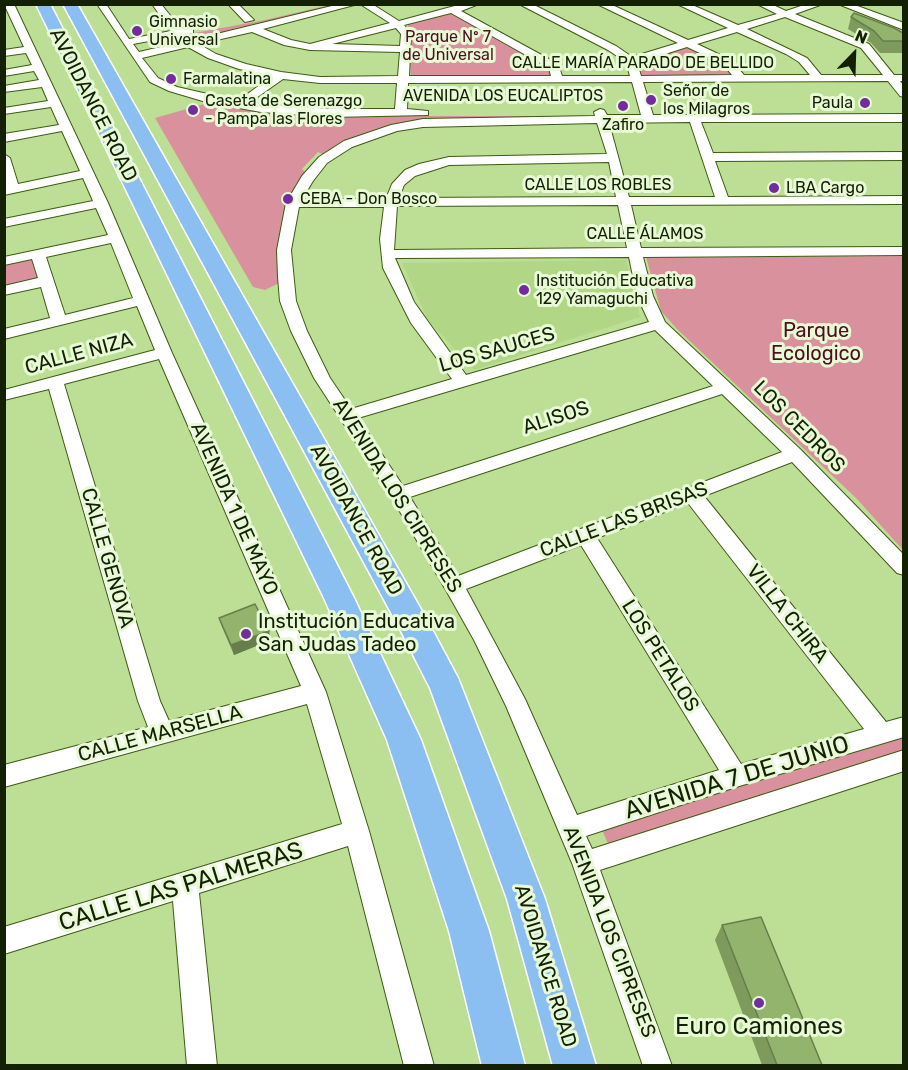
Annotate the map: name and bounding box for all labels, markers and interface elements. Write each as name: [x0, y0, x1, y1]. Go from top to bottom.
place label: Gimnasio Universal: [149, 12, 218, 50]
street label: AVOIDANCE ROAD: [44, 24, 142, 186]
marker: Gimnasio Universal: [130, 24, 144, 38]
north arrow: [824, 24, 884, 84]
text: N: [852, 26, 870, 48]
park label: Parque Nº 7 de Universal: [402, 27, 494, 65]
street label: CALLE MARÍA PARADO DE BELLIDO: [512, 53, 774, 73]
place label: Farmalatina: [183, 69, 271, 89]
marker: Farmalatina: [164, 72, 178, 86]
place label: Señor de los Milagros: [663, 81, 750, 119]
street label: AVENIDA LOS EUCALIPTOS: [403, 86, 603, 106]
place label: Caseta de Serenazgo - Pampa las Flores: [205, 91, 362, 129]
marker: Señor de los Milagros: [644, 93, 658, 107]
place label: Paula: [812, 93, 853, 113]
marker: Paula: [858, 96, 872, 110]
marker: Zafiro: [616, 99, 630, 113]
marker: Caseta de Serenazgo - Pampa las Flores: [186, 103, 200, 117]
place label: Zafiro: [602, 115, 644, 135]
street label: CALLE LOS ROBLES: [524, 175, 672, 195]
place label: LBA Cargo: [786, 178, 864, 198]
marker: LBA Cargo: [767, 181, 781, 195]
place label: CEBA - Don Bosco: [300, 189, 437, 209]
marker: CEBA - Don Bosco: [281, 192, 295, 206]
street label: CALLE ÁLAMOS: [587, 224, 703, 244]
place label: Institución Educativa 129 Yamaguchi: [536, 271, 694, 309]
marker: Institución Educativa 129 Yamaguchi: [517, 283, 531, 297]
park label: Parque Ecologico: [771, 319, 861, 366]
street label: LOS SAUCES: [436, 322, 558, 378]
street label: CALLE NIZA: [22, 328, 136, 380]
street label: LOS CEDROS: [748, 376, 850, 478]
street label: AVENIDA LOS CIPRESES: [327, 394, 467, 598]
street label: ALISOS: [520, 396, 592, 440]
street label: AVENIDA 1 DE MAYO: [185, 419, 283, 599]
street label: AVOIDANCE ROAD: [305, 440, 407, 600]
street label: CALLE LAS BRISAS: [537, 477, 711, 563]
street label: CALLE GENOVA: [76, 485, 138, 631]
street label: VILLA CHIRA: [741, 560, 833, 668]
street label: LOS PETALOS: [616, 596, 704, 716]
place label: Institución Educativa San Judas Tadeo: [258, 610, 455, 657]
marker: Institución Educativa San Judas Tadeo: [239, 627, 253, 641]
street label: CALLE MARSELLA: [75, 701, 245, 767]
street label: AVENIDA 7 DE JUNIO: [621, 730, 853, 826]
street label: AVENIDA LOS CIPRESES: [558, 823, 660, 1041]
street label: CALLE LAS PALMERAS: [56, 836, 306, 938]
street label: AVOIDANCE ROAD: [509, 882, 581, 1050]
marker: Euro Camiones: [752, 996, 766, 1010]
place label: Euro Camiones: [675, 1013, 843, 1041]

